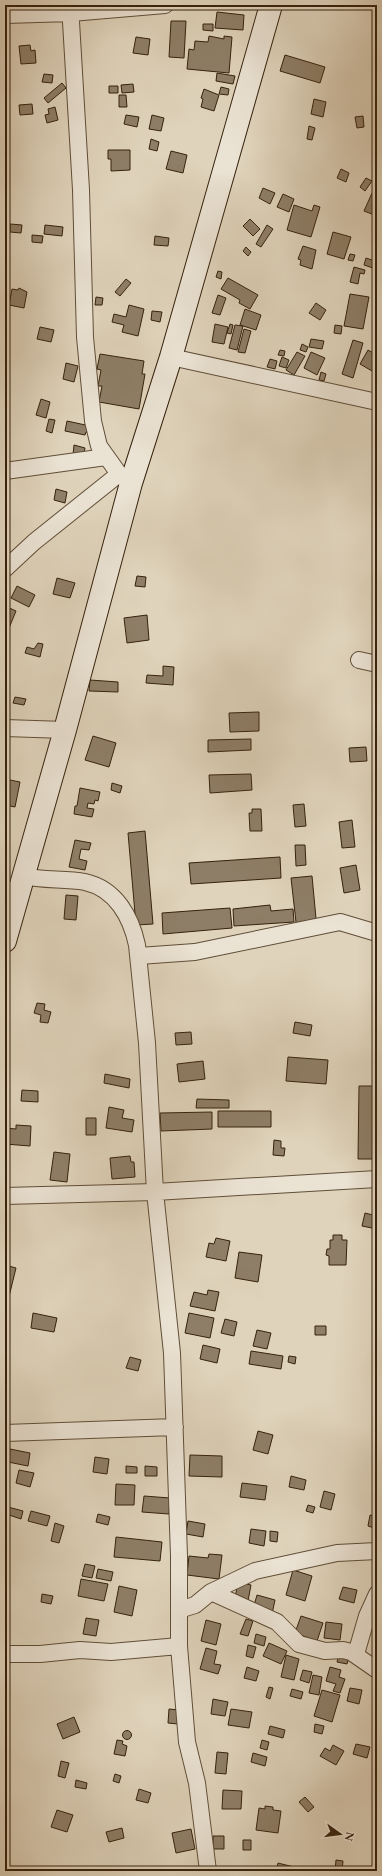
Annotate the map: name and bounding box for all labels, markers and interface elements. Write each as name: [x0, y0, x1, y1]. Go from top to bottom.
north arrow: [320, 1814, 360, 1854]
text: N: [342, 1830, 358, 1843]

